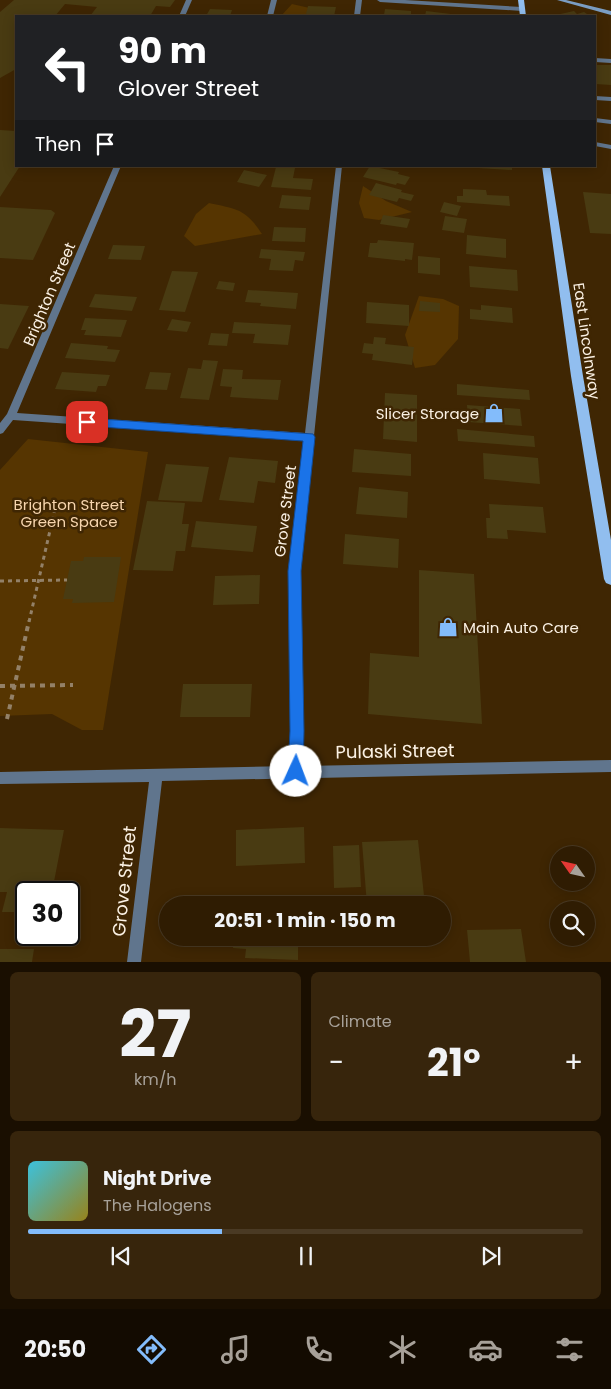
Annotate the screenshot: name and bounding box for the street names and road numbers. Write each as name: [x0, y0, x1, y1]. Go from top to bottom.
street label: Brighton Street: [18, 239, 80, 349]
street label: East Lincolnway: [568, 281, 606, 401]
street label: Grove Street: [269, 464, 301, 558]
street label: Pulaski Street: [335, 737, 455, 765]
street label: Grove Street: [106, 824, 142, 938]

